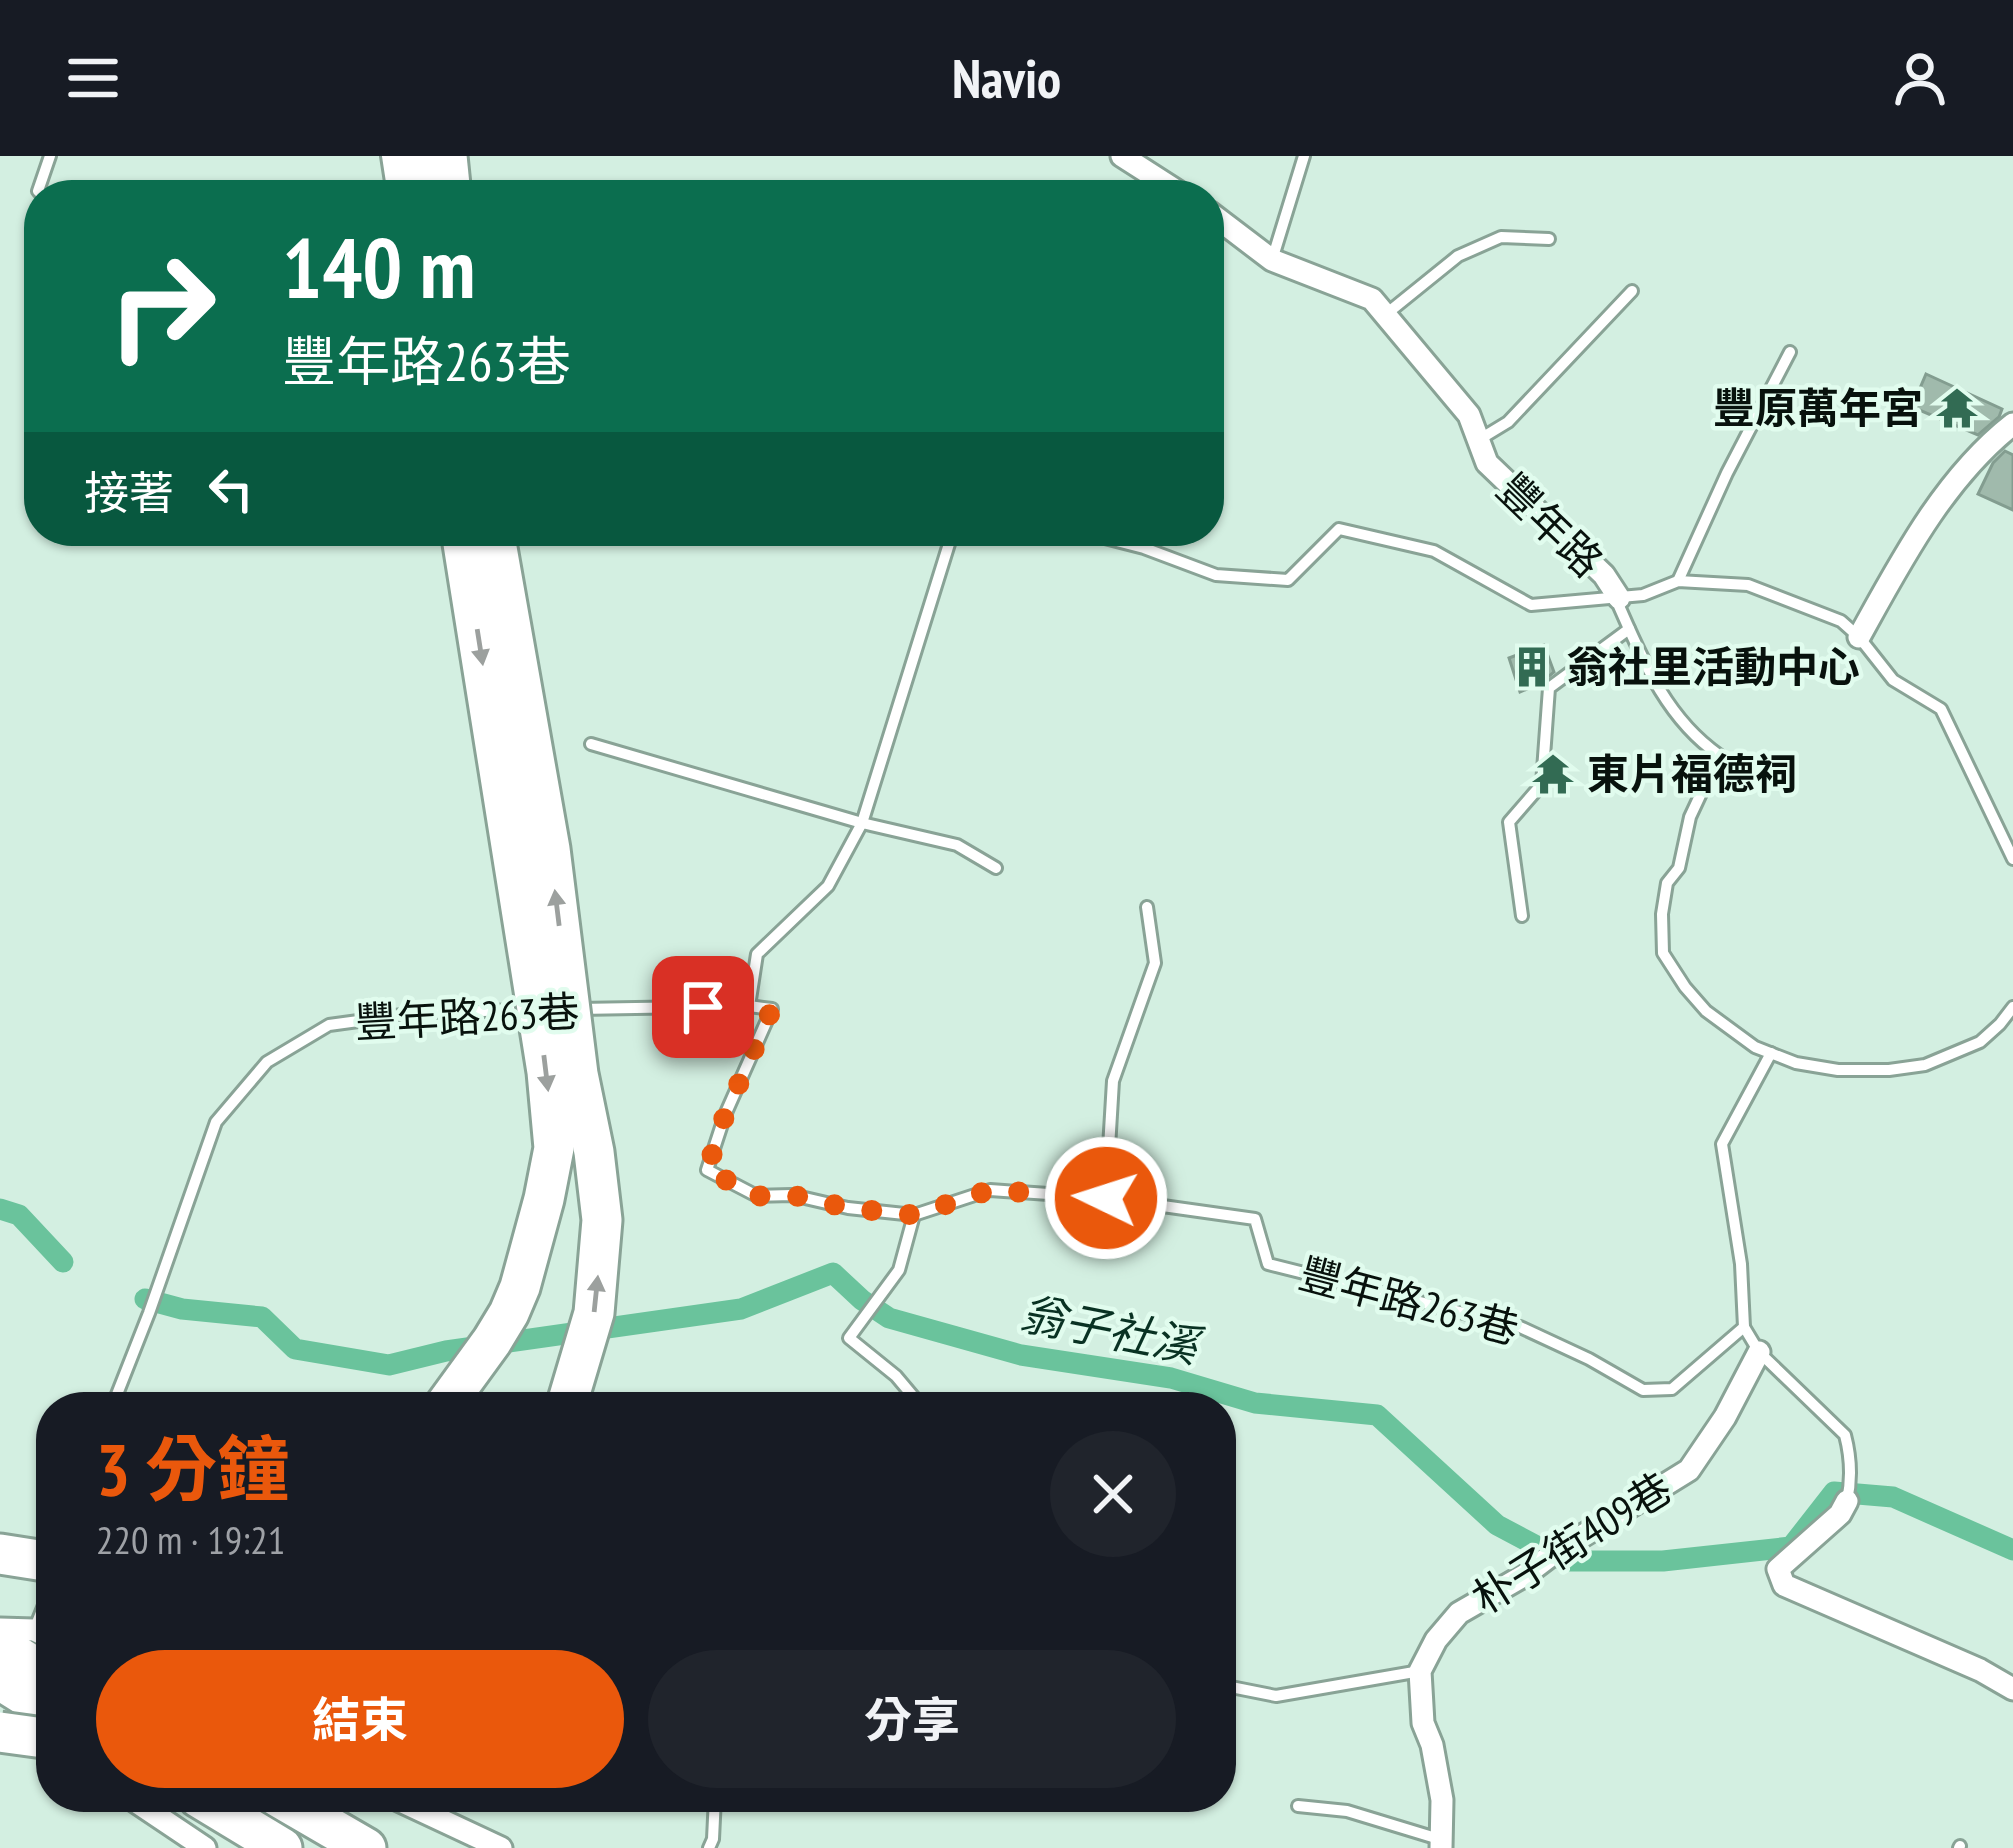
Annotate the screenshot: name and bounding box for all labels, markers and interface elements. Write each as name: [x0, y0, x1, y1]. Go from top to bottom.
text: Navio: [952, 43, 1061, 113]
icon: menu: [60, 45, 126, 111]
icon: person: [1887, 45, 1953, 111]
text: 140 m: [282, 212, 475, 321]
icon: right: [84, 228, 240, 384]
text: 豐年路263巷: [282, 326, 571, 396]
place label: 豐原萬年宮: [1713, 380, 1923, 435]
temple icon: 豐原萬年宮: [1934, 385, 1980, 431]
icon: left: [198, 456, 264, 522]
street label: 豐年路: [1486, 461, 1615, 588]
text: 接著: [84, 463, 174, 521]
one-way arrow: [471, 628, 489, 666]
place label: 翁社里活動中心: [1566, 639, 1860, 694]
building icon: 翁社里活動中心: [1509, 644, 1555, 690]
place label: 東片福德祠: [1587, 746, 1797, 801]
temple icon: 東片福德祠: [1530, 751, 1576, 797]
one-way arrow: [547, 889, 566, 926]
pin: [652, 956, 754, 1058]
icon: arrive: [670, 974, 736, 1040]
street label: 豐年路263巷: [353, 983, 581, 1050]
one-way arrow: [537, 1055, 556, 1093]
position arrow: [1043, 1135, 1169, 1261]
street label: 豐年路263巷: [1293, 1245, 1525, 1356]
one-way arrow: [587, 1275, 606, 1312]
water label: 翁子社溪: [1015, 1283, 1209, 1376]
text: 3 分鐘: [96, 1422, 289, 1515]
button: close: [1050, 1431, 1176, 1557]
street label: 朴子街409巷: [1462, 1460, 1682, 1625]
text: 220 m · 19:21: [96, 1514, 285, 1565]
button: 結束: [96, 1650, 624, 1788]
button: 分享: [648, 1650, 1176, 1788]

